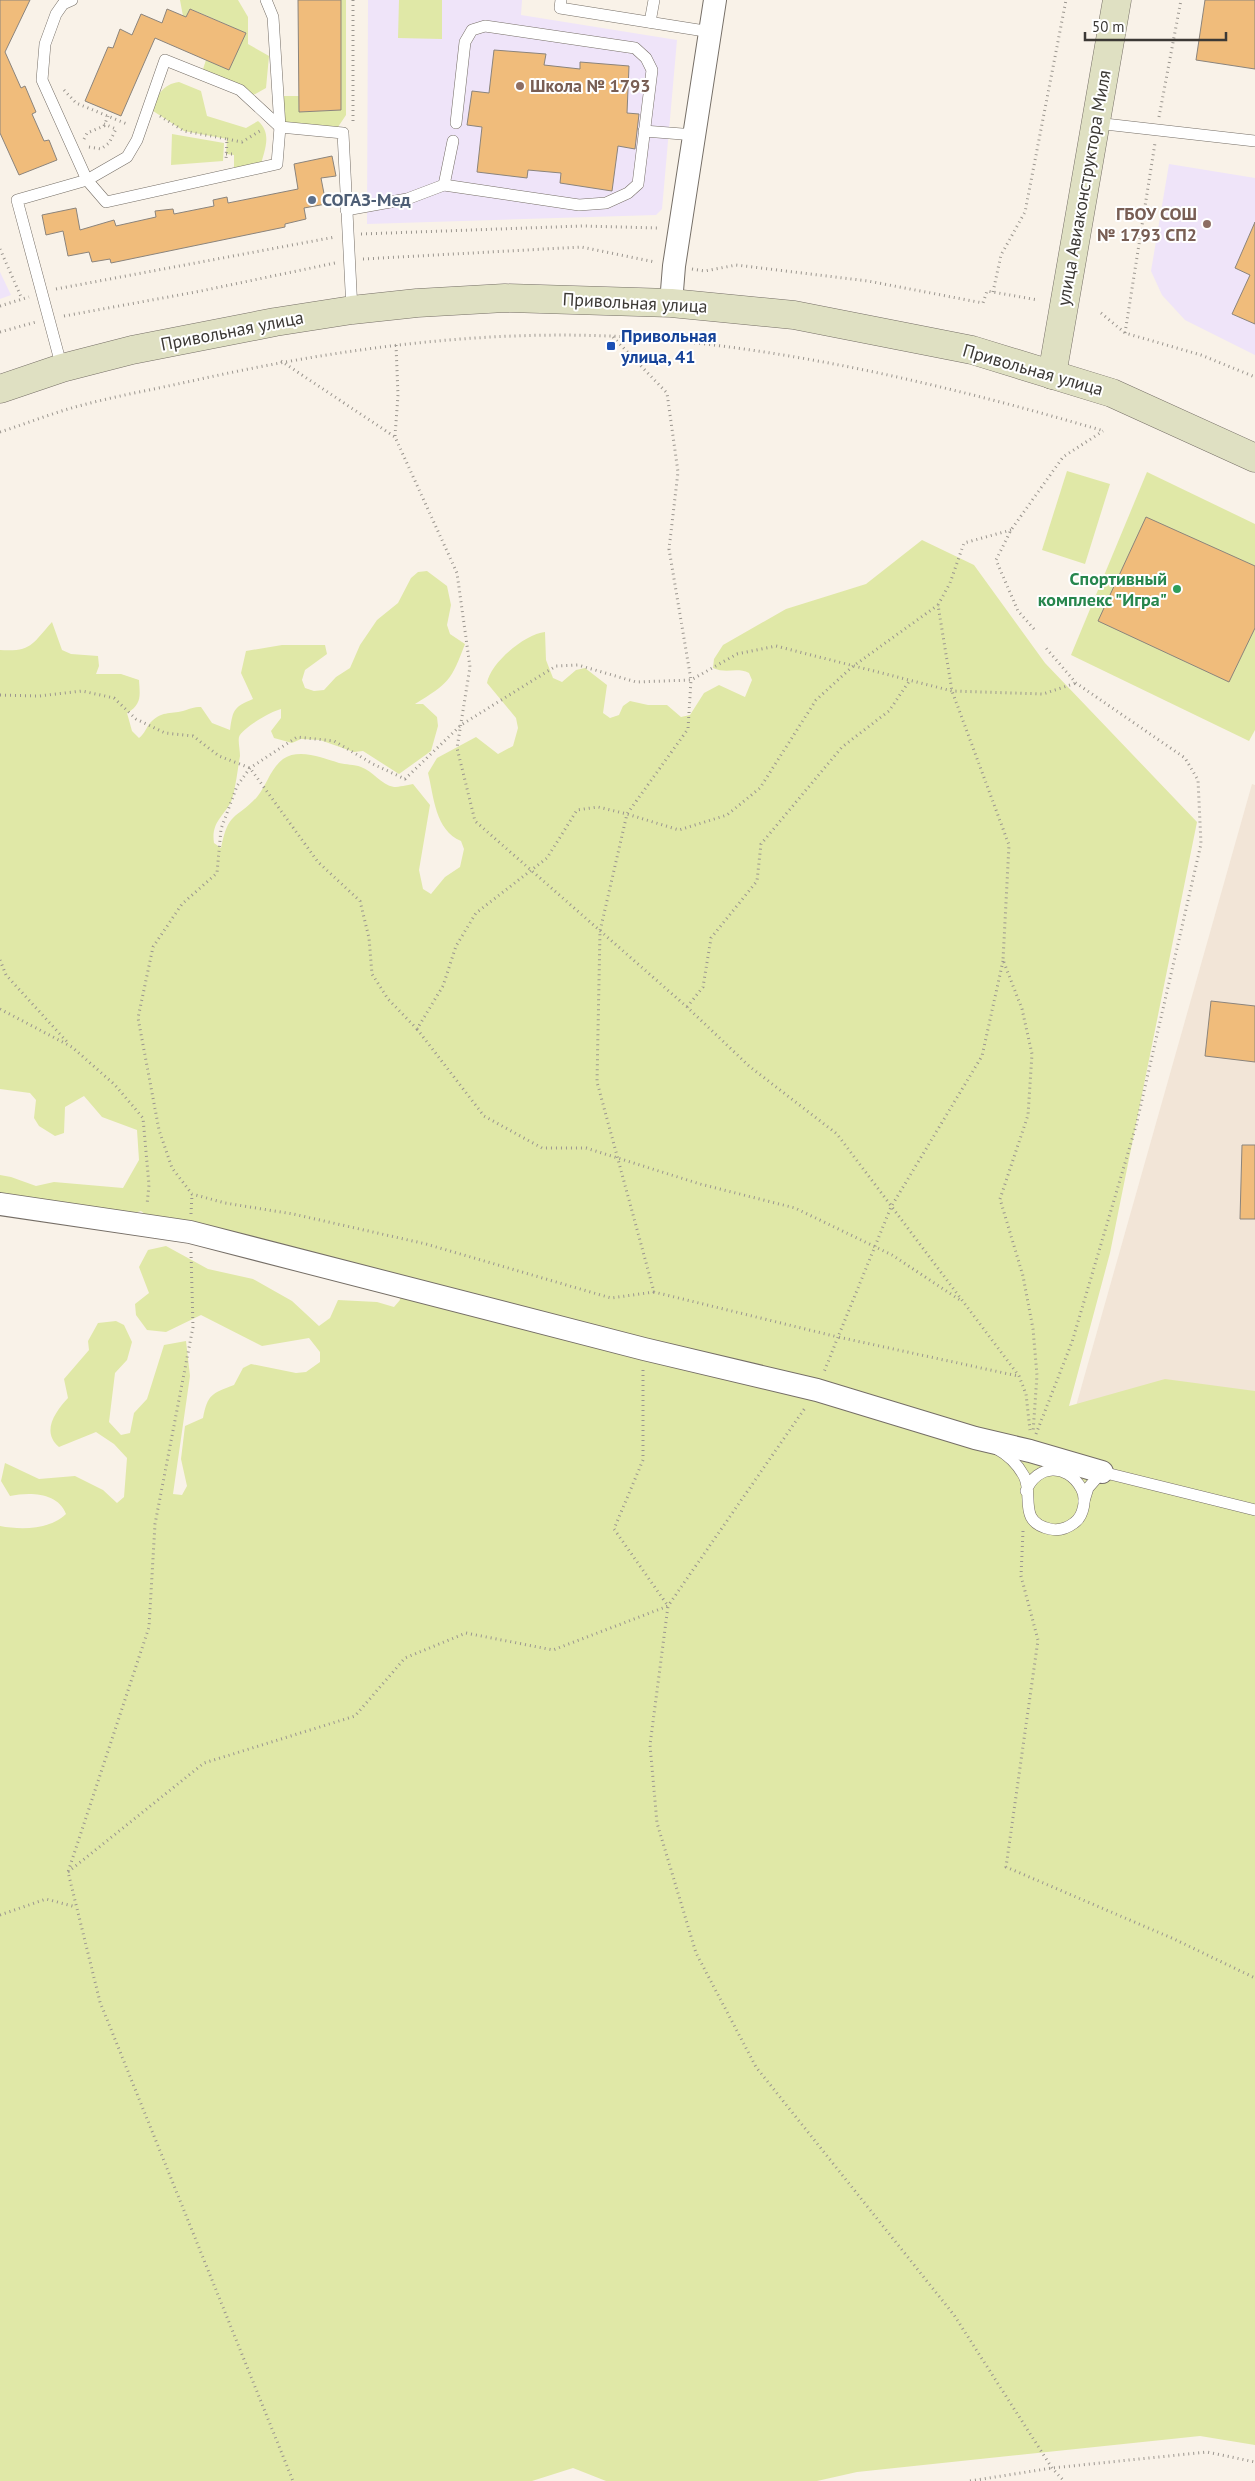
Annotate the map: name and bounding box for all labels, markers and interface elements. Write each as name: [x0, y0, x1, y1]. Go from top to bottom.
scale bar: [1085, 10, 1226, 42]
text: 50 m: [1092, 17, 1125, 36]
street label: улица Авиаконструктора Миля: [1051, 68, 1116, 308]
place label: Школа № 1793: [530, 74, 650, 97]
marker: Школа № 1793: [514, 80, 526, 92]
place label: СОГАЗ-Мед: [322, 188, 411, 211]
marker: СОГАЗ-Мед: [306, 194, 318, 206]
place label: ГБОУ СОШ № 1793 СП2: [1097, 202, 1197, 246]
marker: ГБОУ СОШ № 1793 СП2: [1201, 218, 1213, 230]
street label: Привольная улица: [562, 287, 708, 318]
street label: Привольная улица: [158, 305, 305, 356]
place label: Привольная улица, 41: [620, 324, 717, 368]
street label: Привольная улица: [960, 338, 1106, 401]
marker: Привольная улица, 41: [605, 340, 617, 352]
place label: Спортивный комплекс "Игра": [1038, 567, 1167, 611]
marker: Спортивный комплекс "Игра": [1171, 583, 1183, 595]

